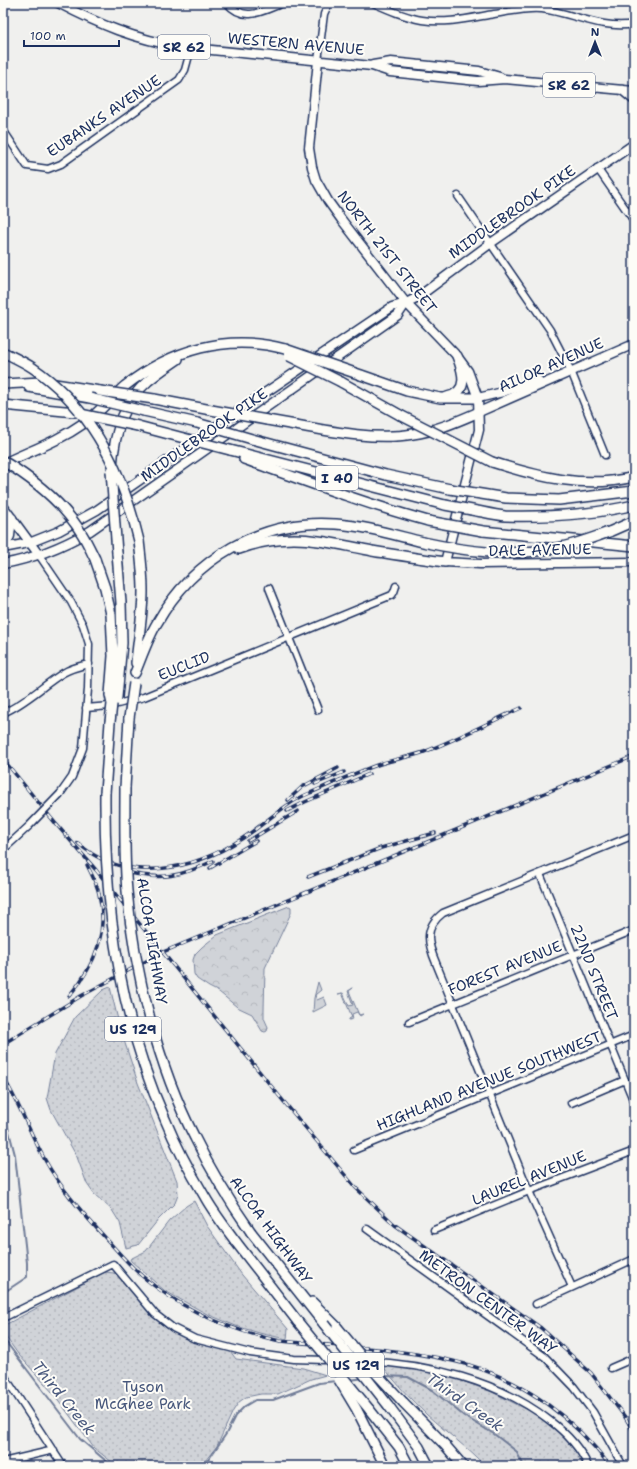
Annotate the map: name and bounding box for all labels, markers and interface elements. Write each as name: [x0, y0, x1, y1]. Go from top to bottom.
scale bar: [24, 22, 119, 48]
north arrow: [575, 22, 615, 62]
text: N: [591, 25, 600, 40]
text: 100 m: [30, 28, 66, 44]
street label: WESTERN AVENUE: [227, 28, 365, 60]
road number: SR 62: [158, 35, 210, 59]
street label: EUBANKS AVENUE: [43, 70, 165, 162]
road number: SR 62: [543, 73, 595, 97]
street label: MIDDLEBROOK PIKE: [445, 161, 579, 263]
street label: NORTH 21ST STREET: [333, 187, 441, 317]
street label: AILOR AVENUE: [495, 333, 607, 397]
street label: MIDDLEBROOK PIKE: [137, 384, 271, 486]
road number: I 40: [316, 466, 358, 490]
street label: DALE AVENUE: [488, 539, 592, 561]
street label: EUCLID: [155, 646, 213, 685]
street label: ALCOA HIGHWAY: [132, 876, 172, 1006]
street label: 22ND STREET: [566, 921, 622, 1023]
street label: FOREST AVENUE: [445, 936, 565, 1000]
road number: US 129: [105, 1017, 161, 1041]
street label: HIGHLAND AVENUE SOUTHWEST: [373, 1027, 605, 1135]
street label: LAUREL AVENUE: [469, 1146, 589, 1210]
street label: ALCOA HIGHWAY: [225, 1172, 317, 1288]
street label: METRON CENTER WAY: [415, 1245, 561, 1359]
road number: US 129: [328, 1353, 384, 1377]
water label: Third Creek: [28, 1357, 100, 1439]
water label: Third Creek: [422, 1368, 508, 1436]
park label: Tyson McGhee Park: [95, 1377, 191, 1414]

